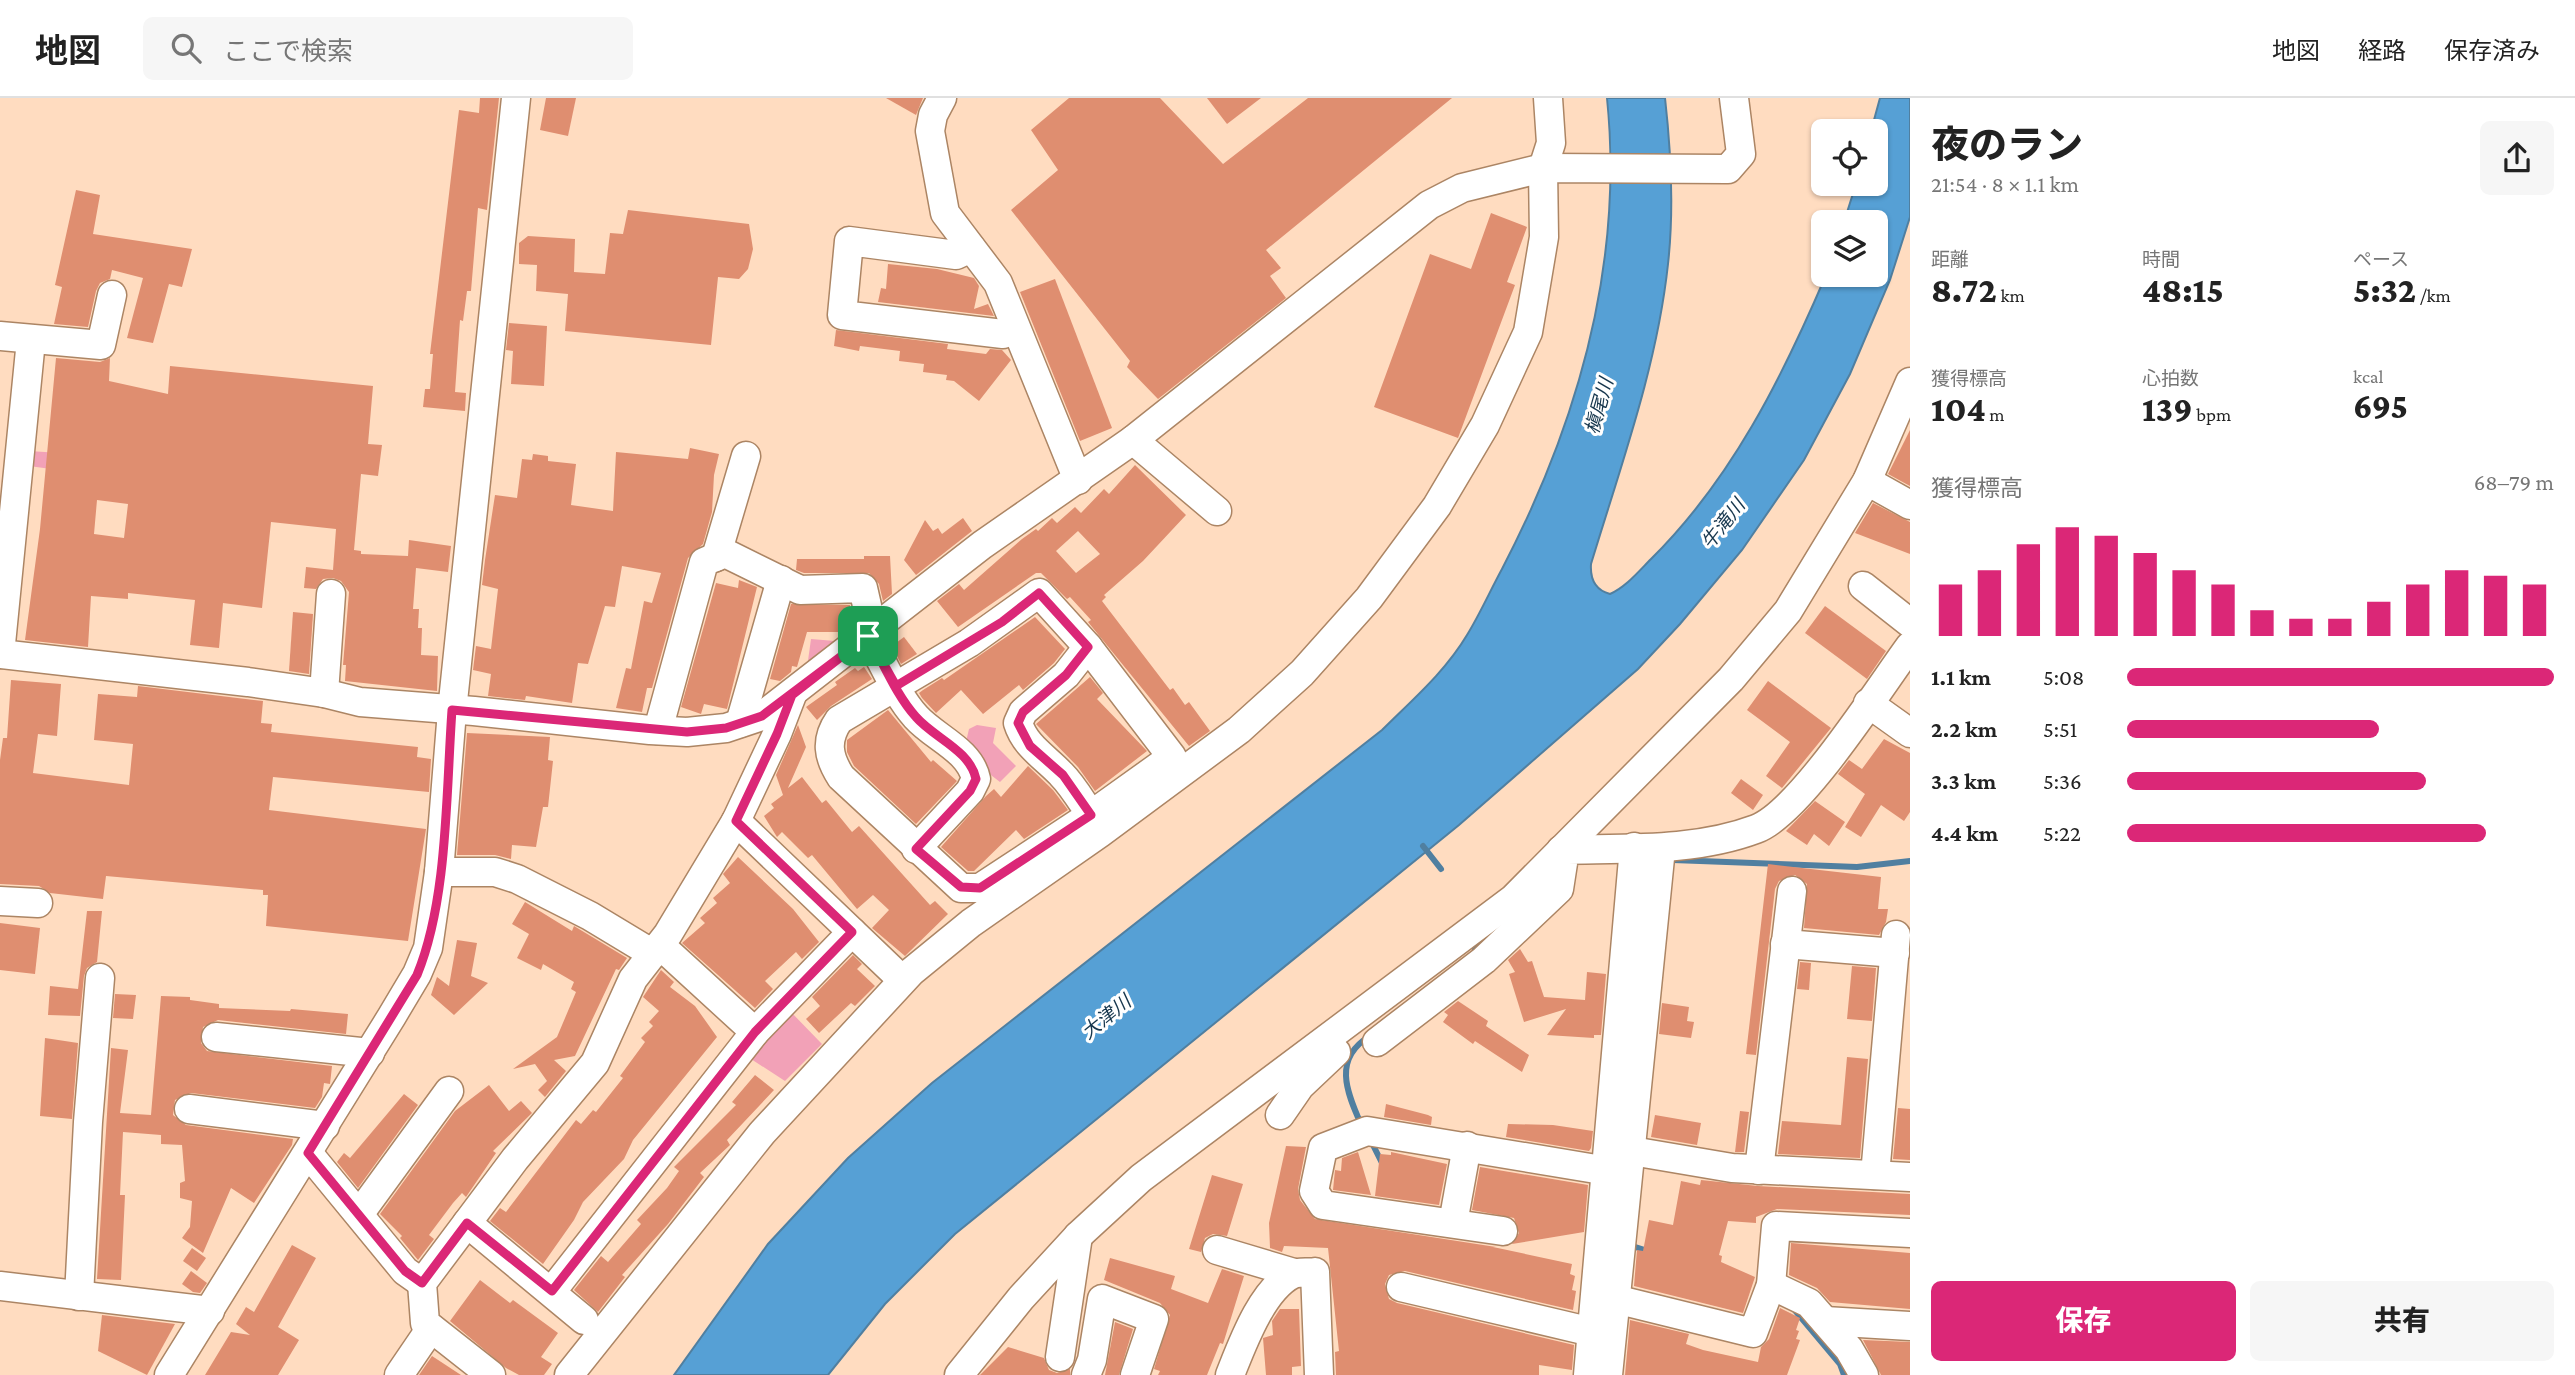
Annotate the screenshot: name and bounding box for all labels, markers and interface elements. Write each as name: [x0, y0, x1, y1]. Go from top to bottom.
search box: [143, 17, 633, 80]
icon: search: [167, 29, 205, 67]
text: 地図: [35, 32, 101, 69]
text: ここで検索: [223, 37, 353, 66]
text: 地図: [2272, 37, 2320, 64]
text: 経路: [2358, 37, 2406, 64]
text: 保存済み: [2444, 37, 2540, 64]
map controls: [1811, 119, 1888, 287]
button: locate: [1811, 119, 1888, 196]
button: share: [2480, 121, 2554, 195]
text: 夜のラン: [1931, 124, 2083, 166]
text: 21:54 · 8 × 1.1 km: [1931, 171, 2079, 197]
button: layers: [1811, 210, 1888, 287]
text: 距離: [1931, 249, 1969, 270]
text: 時間: [2142, 249, 2180, 270]
text: ペース: [2353, 249, 2409, 270]
text: 8.72: [1931, 271, 1997, 310]
text: 48:15: [2142, 271, 2224, 310]
text: 5:32: [2353, 271, 2416, 310]
text: km: [1997, 285, 2025, 306]
text: /km: [2416, 285, 2451, 306]
text: kcal: [2353, 366, 2384, 387]
text: 獲得標高: [1931, 368, 2007, 389]
text: 心拍数: [2142, 368, 2199, 389]
water label: 槇尾川: [1581, 374, 1617, 436]
text: 695: [2353, 387, 2408, 426]
text: 104: [1931, 390, 1986, 429]
text: 139: [2142, 390, 2193, 429]
text: m: [1986, 404, 2005, 425]
text: bpm: [2193, 404, 2231, 425]
text: 68–79 m: [2474, 469, 2554, 495]
text: 獲得標高: [1931, 475, 2023, 501]
water label: 牛滝川: [1697, 494, 1750, 553]
pin: [838, 606, 898, 666]
icon: arrive: [849, 617, 887, 655]
text: 1.1 km: [1931, 664, 1991, 690]
text: 5:08: [2043, 664, 2085, 690]
text: 2.2 km: [1931, 716, 1997, 742]
text: 5:51: [2043, 716, 2077, 742]
text: 3.3 km: [1931, 768, 1996, 794]
text: 5:36: [2043, 768, 2082, 794]
text: 4.4 km: [1931, 820, 1998, 846]
text: 5:22: [2043, 820, 2081, 846]
water label: 大津川: [1077, 990, 1136, 1043]
button: 保存: [1931, 1281, 2236, 1361]
button: 共有: [2250, 1281, 2554, 1361]

